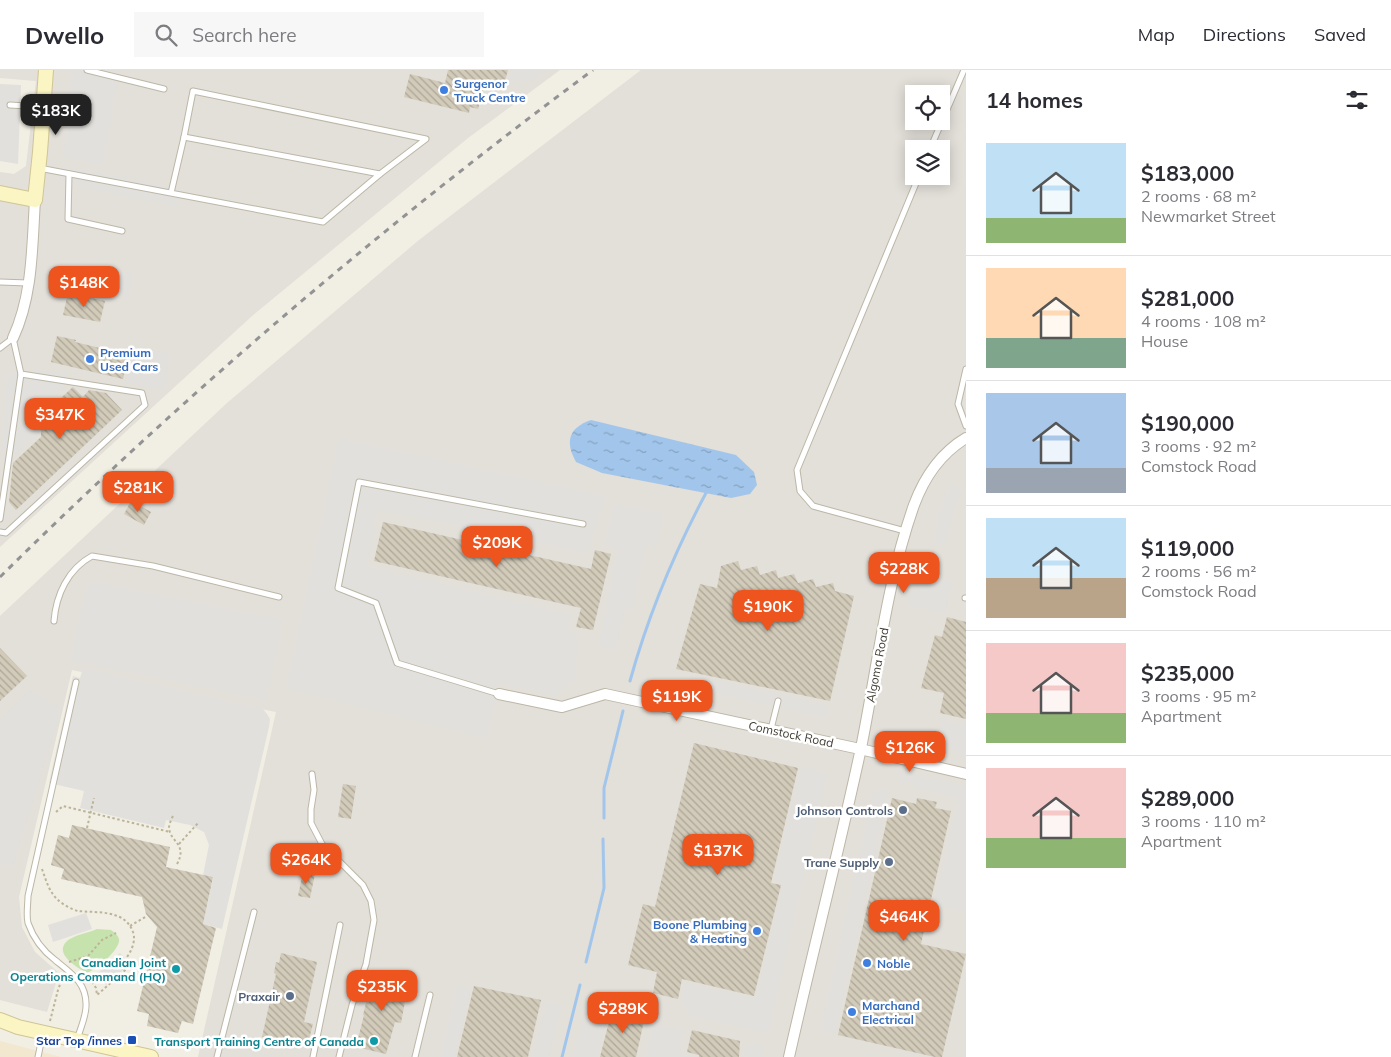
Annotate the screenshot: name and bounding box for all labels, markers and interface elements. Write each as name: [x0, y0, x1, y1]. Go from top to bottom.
search box: [134, 12, 484, 57]
text: Dwello: [25, 20, 104, 50]
icon: search: [152, 21, 180, 49]
text: Search here: [192, 23, 297, 47]
text: Map: [1138, 23, 1175, 46]
text: Directions: [1203, 23, 1286, 46]
text: Saved: [1314, 23, 1366, 46]
place label: Surgenor Truck Centre: [454, 76, 526, 105]
marker: Surgenor Truck Centre: [438, 84, 450, 96]
map controls: [905, 85, 950, 185]
button: locate: [905, 85, 950, 130]
icon: filters: [1343, 86, 1371, 114]
text: 14 homes: [986, 87, 1083, 113]
pin: $183K: [21, 93, 91, 136]
text: $183K: [31, 100, 81, 120]
button: layers: [905, 140, 950, 185]
text: $183,000: [1141, 160, 1234, 186]
icon: home: [1026, 163, 1086, 223]
text: 2 rooms · 68 m²: [1141, 186, 1256, 206]
text: Newmarket Street: [1141, 206, 1276, 226]
pin: $148K: [49, 266, 119, 308]
text: $148K: [59, 272, 109, 292]
text: $281,000: [1141, 285, 1234, 311]
icon: home: [1026, 288, 1086, 348]
text: 4 rooms · 108 m²: [1141, 311, 1266, 331]
text: House: [1141, 331, 1188, 351]
place label: Premium Used Cars: [100, 345, 158, 374]
marker: Premium Used Cars: [84, 353, 96, 365]
pin: $347K: [25, 398, 95, 440]
text: $347K: [35, 404, 85, 424]
text: $190,000: [1141, 410, 1234, 436]
icon: home: [1026, 413, 1086, 473]
text: 3 rooms · 92 m²: [1141, 436, 1256, 456]
text: Comstock Road: [1141, 456, 1257, 476]
pin: $281K: [103, 470, 173, 513]
text: $281K: [113, 477, 163, 497]
pin: $209K: [462, 526, 532, 568]
text: $209K: [472, 532, 522, 552]
text: $119,000: [1141, 535, 1234, 561]
icon: home: [1026, 538, 1086, 598]
pin: $228K: [869, 552, 939, 594]
text: $228K: [879, 558, 929, 578]
text: 2 rooms · 56 m²: [1141, 561, 1256, 581]
text: Comstock Road: [1141, 581, 1257, 601]
pin: $190K: [733, 590, 803, 632]
text: $190K: [743, 596, 793, 616]
street label: Algoma Road: [862, 626, 892, 704]
text: $235,000: [1141, 660, 1234, 686]
icon: home: [1026, 663, 1086, 723]
pin: $119K: [642, 680, 712, 722]
text: $119K: [652, 686, 702, 706]
text: 3 rooms · 95 m²: [1141, 686, 1256, 706]
text: Apartment: [1141, 706, 1222, 726]
street label: Comstock Road: [747, 718, 835, 750]
pin: $126K: [875, 730, 945, 773]
text: $126K: [885, 737, 935, 757]
text: $289,000: [1141, 785, 1234, 811]
icon: home: [1026, 788, 1086, 848]
place label: Johnson Controls: [796, 803, 893, 818]
marker: Johnson Controls: [897, 804, 909, 816]
text: 3 rooms · 110 m²: [1141, 811, 1266, 831]
text: Apartment: [1141, 831, 1222, 851]
pin: $137K: [683, 834, 753, 876]
text: $137K: [693, 840, 743, 860]
pin: $264K: [271, 842, 341, 885]
text: $264K: [281, 849, 331, 869]
place label: Trane Supply: [804, 855, 879, 870]
marker: Trane Supply: [883, 856, 895, 868]
pin: $464K: [869, 900, 939, 942]
text: $464K: [879, 906, 929, 926]
place label: Boone Plumbing & Heating: [653, 917, 747, 946]
marker: Boone Plumbing & Heating: [751, 925, 763, 937]
place label: Canadian Joint Operations Command (HQ): [10, 955, 166, 984]
place label: Noble: [877, 956, 911, 971]
marker: Noble: [861, 957, 873, 969]
marker: Canadian Joint Operations Command (HQ): [170, 963, 182, 975]
pin: $235K: [347, 970, 417, 1012]
text: $235K: [357, 976, 407, 996]
place label: Praxair: [238, 989, 280, 1004]
marker: Praxair: [284, 990, 296, 1002]
pin: $289K: [588, 992, 658, 1034]
text: $289K: [598, 998, 648, 1018]
place label: Marchand Electrical: [862, 998, 920, 1027]
marker: Marchand Electrical: [846, 1006, 858, 1018]
place label: Star Top /innes: [36, 1033, 122, 1048]
marker: Star Top /innes: [126, 1034, 138, 1046]
place label: Transport Training Centre of Canada: [154, 1034, 364, 1049]
marker: Transport Training Centre of Canada: [368, 1035, 380, 1047]

